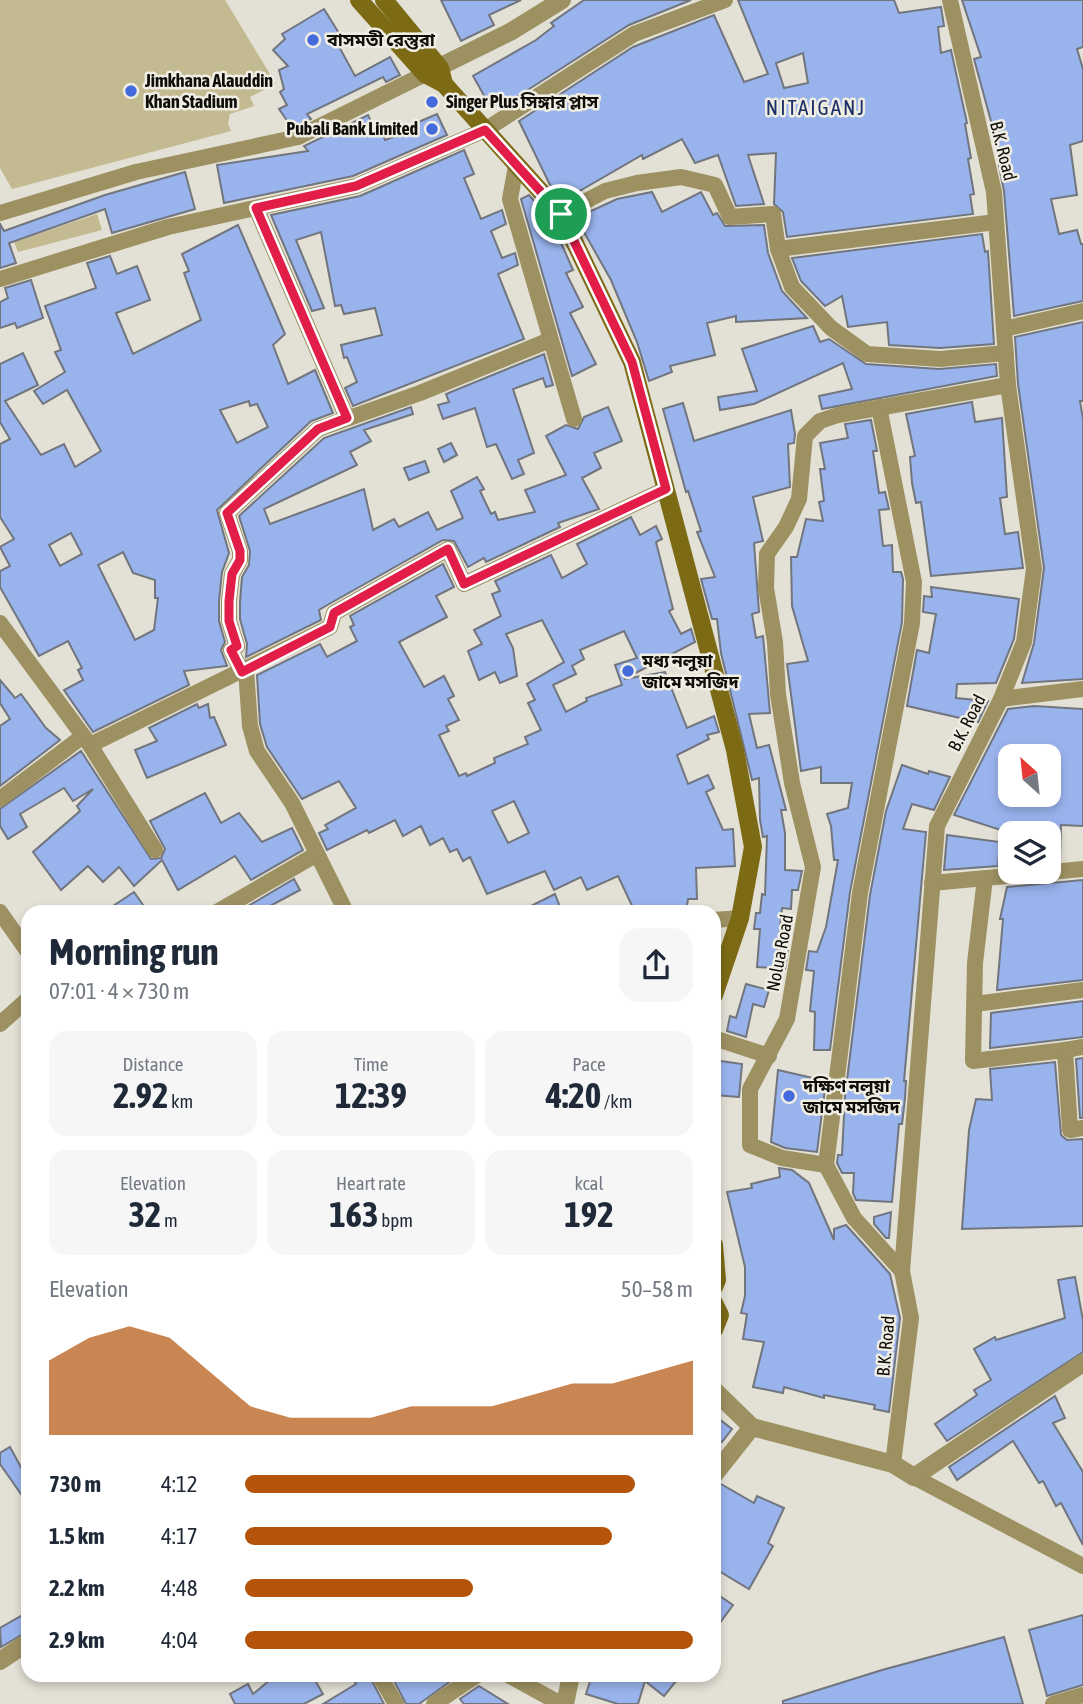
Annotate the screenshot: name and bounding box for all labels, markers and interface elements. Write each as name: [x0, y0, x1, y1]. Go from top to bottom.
place label: বাসমতী রেস্তুরা: [326, 29, 436, 50]
marker: বাসমতী রেস্তুরা: [305, 32, 321, 48]
place label: Jimkhana Alauddin Khan Stadium: [144, 70, 273, 112]
marker: Jimkhana Alauddin Khan Stadium: [123, 83, 139, 99]
place label: Singer Plus সিঙ্গার প্লাস: [446, 91, 599, 112]
marker: Singer Plus সিঙ্গার প্লাস: [424, 94, 440, 110]
district label: NITAIGANJ: [766, 95, 866, 119]
place label: Pubali Bank Limited: [286, 118, 418, 139]
street label: B.K. Road: [986, 119, 1021, 183]
marker: Pubali Bank Limited: [424, 121, 440, 137]
pin: [531, 184, 591, 244]
icon: arrive: [542, 195, 580, 233]
place label: মধ্য নলুয়া জামে মসজিদ: [641, 650, 739, 692]
marker: মধ্য নলুয়া জামে মসজিদ: [620, 663, 636, 679]
street label: B.K. Road: [943, 691, 990, 755]
north arrow: [998, 744, 1060, 807]
map controls: [998, 744, 1061, 884]
button: layers: [998, 821, 1061, 884]
street label: Nolua Road: [762, 913, 797, 993]
button: share: [619, 928, 693, 1002]
text: Morning run: [49, 930, 219, 973]
text: 07:01 · 4 × 730 m: [49, 978, 189, 1004]
text: Distance: [123, 1053, 183, 1075]
text: Time: [354, 1053, 388, 1075]
text: Pace: [572, 1053, 606, 1075]
text: 2.92: [113, 1075, 168, 1115]
text: 12:39: [335, 1075, 407, 1115]
text: 4:20: [546, 1075, 601, 1115]
place label: দক্ষিণ নলুয়া জামে মসজিদ: [802, 1075, 900, 1117]
marker: দক্ষিণ নলুয়া জামে মসজিদ: [781, 1088, 797, 1104]
text: km: [168, 1090, 193, 1112]
text: /km: [601, 1090, 632, 1112]
text: Elevation: [120, 1172, 186, 1194]
text: Heart rate: [336, 1172, 406, 1194]
text: kcal: [575, 1172, 603, 1194]
text: 32: [128, 1194, 161, 1234]
text: 163: [329, 1194, 379, 1234]
text: 192: [564, 1194, 614, 1234]
text: m: [161, 1209, 178, 1231]
text: bpm: [379, 1209, 413, 1231]
text: Elevation: [49, 1276, 129, 1302]
text: 50–58 m: [621, 1276, 693, 1302]
street label: B.K. Road: [872, 1315, 899, 1377]
text: 730 m: [49, 1471, 101, 1497]
text: 4:12: [161, 1471, 198, 1497]
text: 1.5 km: [49, 1523, 105, 1549]
text: 4:17: [161, 1523, 198, 1549]
text: 2.2 km: [49, 1575, 105, 1601]
text: 4:48: [161, 1575, 198, 1601]
text: 2.9 km: [49, 1627, 105, 1653]
text: 4:04: [161, 1627, 198, 1653]

